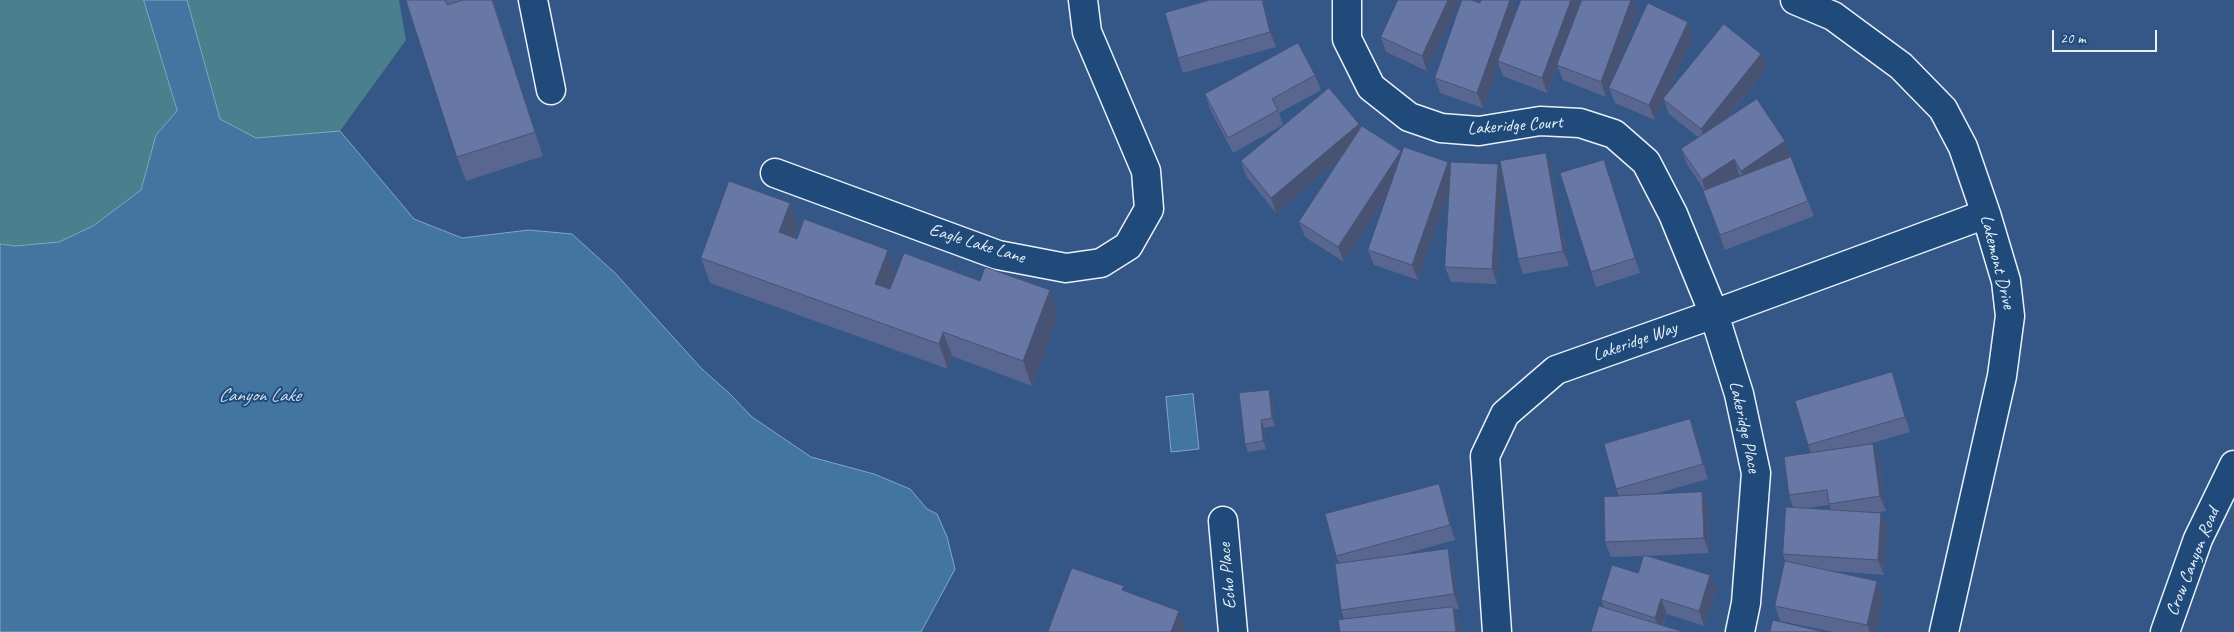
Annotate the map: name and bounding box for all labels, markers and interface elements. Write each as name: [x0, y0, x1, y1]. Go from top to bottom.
scale bar: [2054, 20, 2159, 52]
text: 20 m: [2060, 29, 2086, 48]
street label: Lakeridge Court: [1467, 112, 1563, 140]
street label: Lakemont Drive: [1975, 213, 2019, 311]
street label: Eagle Lake Lane: [927, 219, 1027, 269]
street label: Lakeridge Way: [1590, 317, 1680, 367]
street label: Lakeridge Place: [1724, 379, 1764, 475]
water label: Canyon Lake: [218, 385, 300, 407]
street label: Crow Canyon Road: [2162, 505, 2224, 619]
street label: Echo Place: [1214, 542, 1242, 610]

